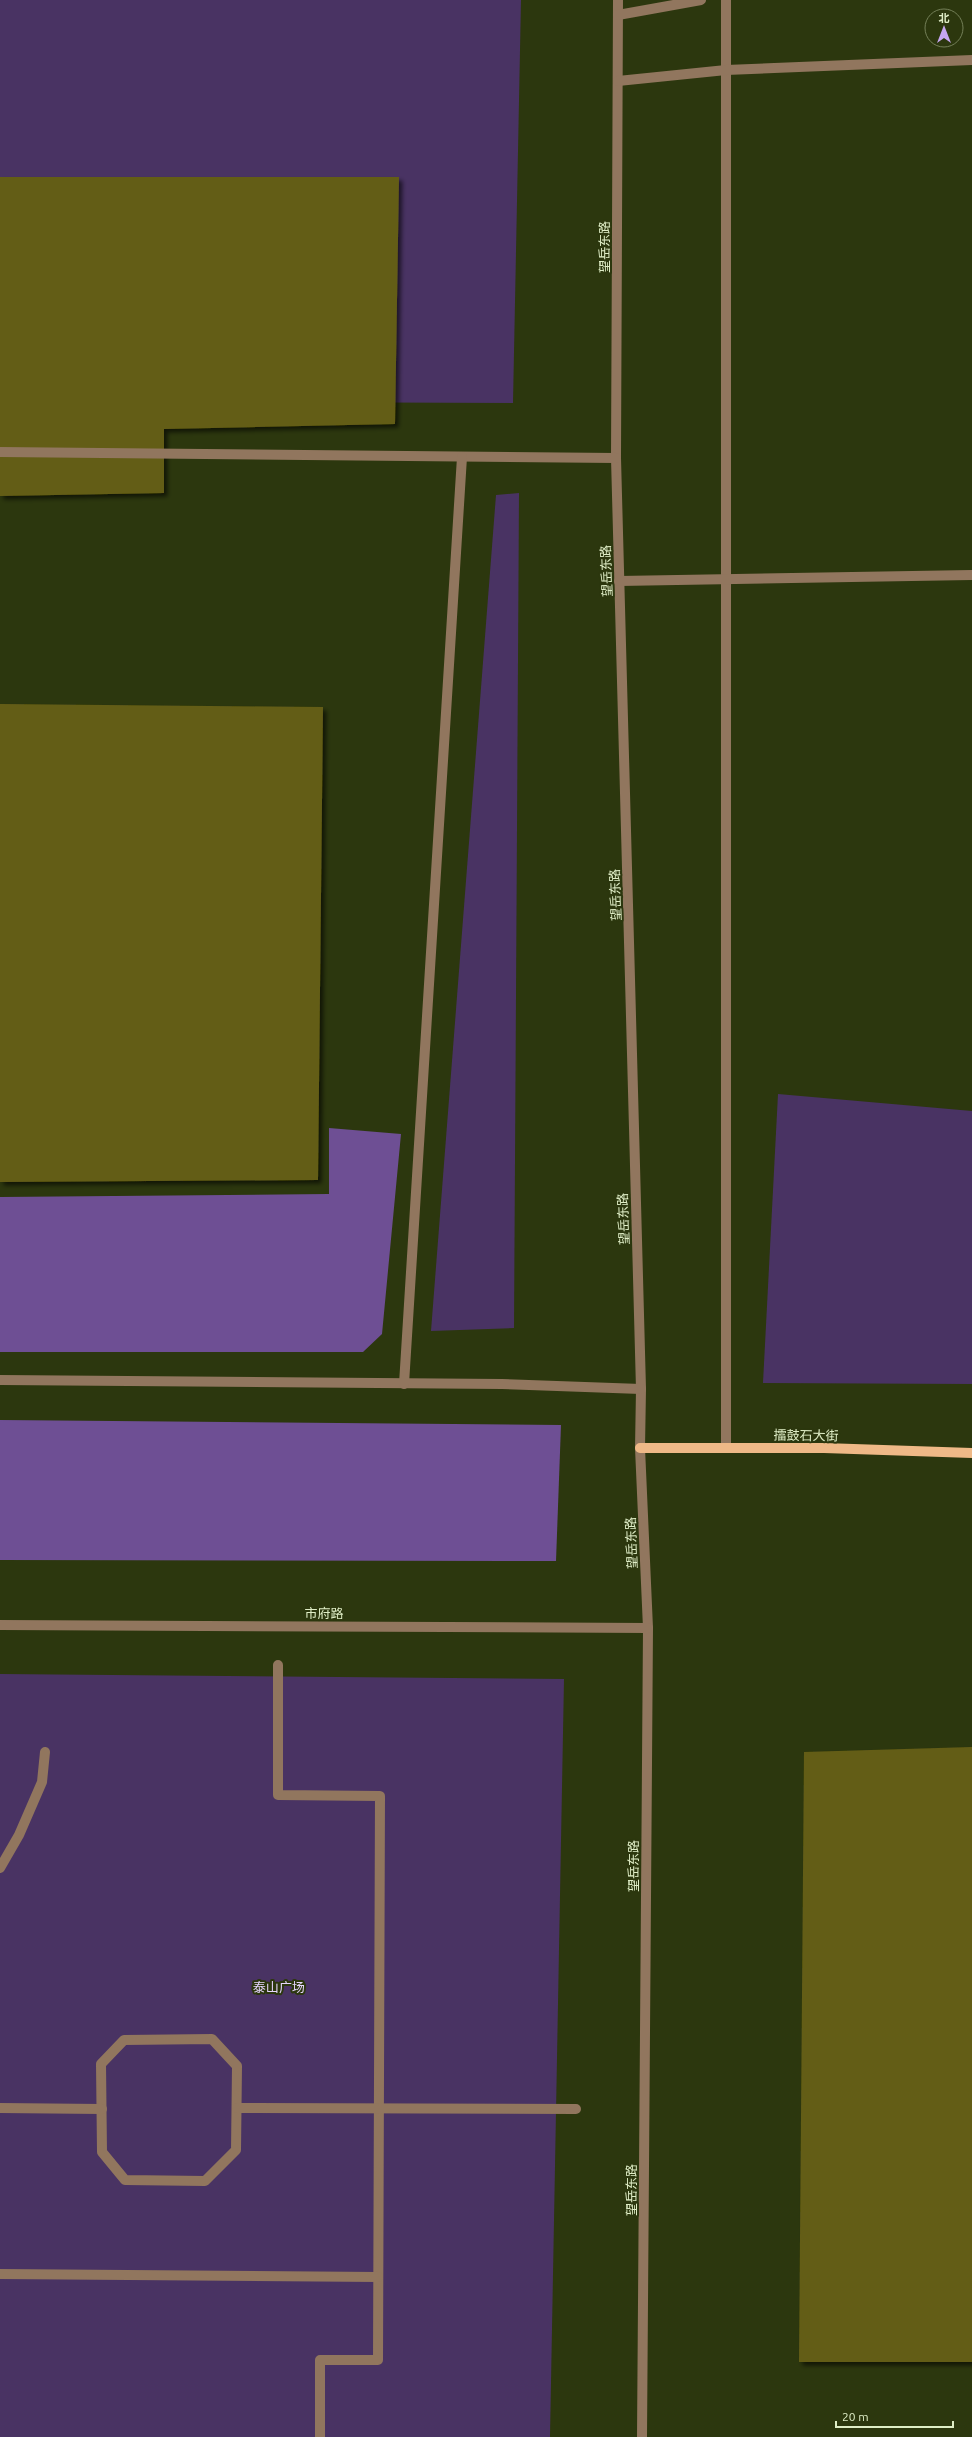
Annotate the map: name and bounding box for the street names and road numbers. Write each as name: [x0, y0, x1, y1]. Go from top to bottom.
street label: 望岳东路: [597, 221, 611, 273]
street label: 望岳东路: [598, 545, 614, 597]
street label: 望岳东路: [607, 869, 623, 921]
street label: 望岳东路: [615, 1193, 631, 1245]
street label: 擂鼓石大街: [773, 1427, 839, 1443]
street label: 望岳东路: [623, 1517, 639, 1569]
street label: 市府路: [304, 1606, 344, 1620]
street label: 望岳东路: [626, 1840, 640, 1892]
street label: 望岳东路: [624, 2164, 638, 2216]

